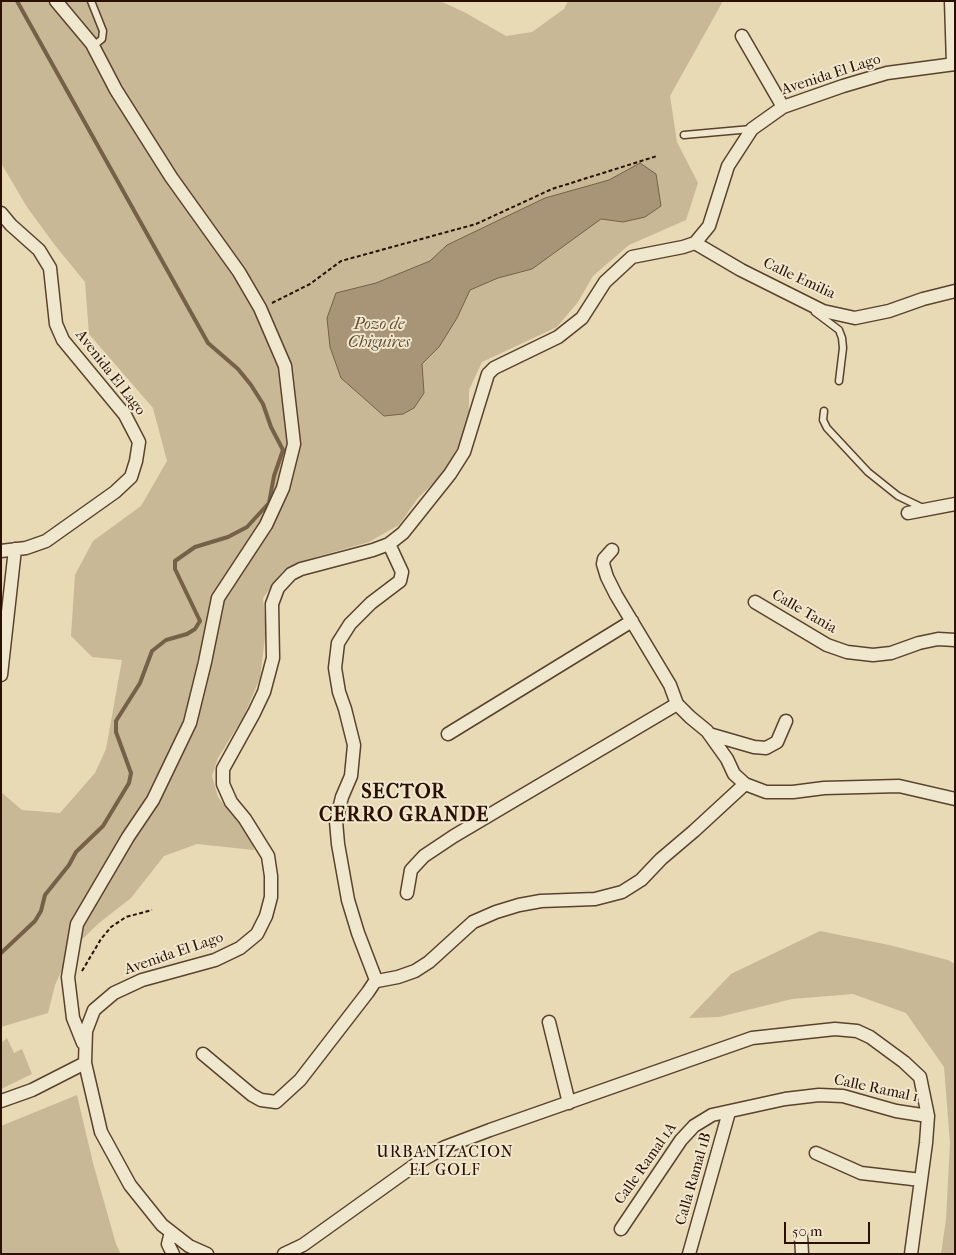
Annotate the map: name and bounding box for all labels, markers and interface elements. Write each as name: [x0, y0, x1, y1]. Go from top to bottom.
street label: Avenida El Lago: [779, 50, 883, 100]
street label: Calle Emilia: [760, 254, 838, 304]
water label: Pozo de Chiguires: [348, 315, 410, 353]
street label: Avenida El Lago: [71, 327, 149, 419]
street label: Calle Tania: [768, 586, 840, 638]
district label: SECTOR CERRO GRANDE: [317, 781, 491, 828]
street label: Avenida El Lago: [122, 929, 226, 979]
street label: Calle Ramal 1: [832, 1071, 920, 1107]
street label: Calle Ramal 1A: [611, 1120, 681, 1208]
street label: Calla Ramal 1B: [672, 1131, 716, 1227]
district label: URBANIZACION EL GOLF: [375, 1143, 515, 1181]
scale bar: [786, 1212, 872, 1244]
text: 50 m: [792, 1222, 822, 1240]

